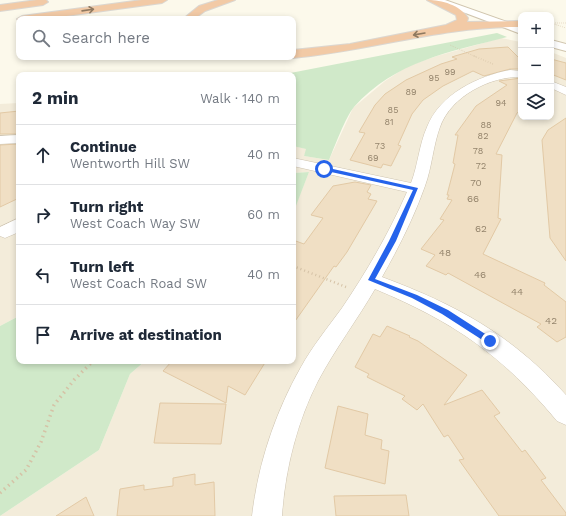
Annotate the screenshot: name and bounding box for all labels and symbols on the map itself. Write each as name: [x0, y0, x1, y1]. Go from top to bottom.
one-way arrow: [81, 6, 94, 14]
one-way arrow: [413, 30, 426, 38]
house number: 99: [444, 67, 456, 77]
house number: 95: [429, 73, 439, 83]
house number: 89: [405, 87, 417, 97]
house number: 94: [495, 98, 507, 108]
house number: 85: [388, 105, 398, 115]
house number: 81: [384, 117, 394, 127]
house number: 88: [480, 120, 492, 130]
house number: 82: [478, 131, 488, 141]
house number: 73: [375, 141, 385, 151]
house number: 78: [473, 146, 483, 156]
house number: 69: [367, 153, 379, 163]
route start: [315, 160, 333, 178]
house number: 72: [476, 161, 486, 171]
house number: 70: [470, 177, 482, 188]
house number: 66: [467, 193, 479, 204]
house number: 62: [475, 223, 487, 234]
house number: 48: [439, 247, 451, 258]
house number: 46: [474, 269, 486, 280]
house number: 44: [511, 286, 523, 297]
house number: 42: [545, 315, 557, 326]
route end: [481, 332, 499, 350]

